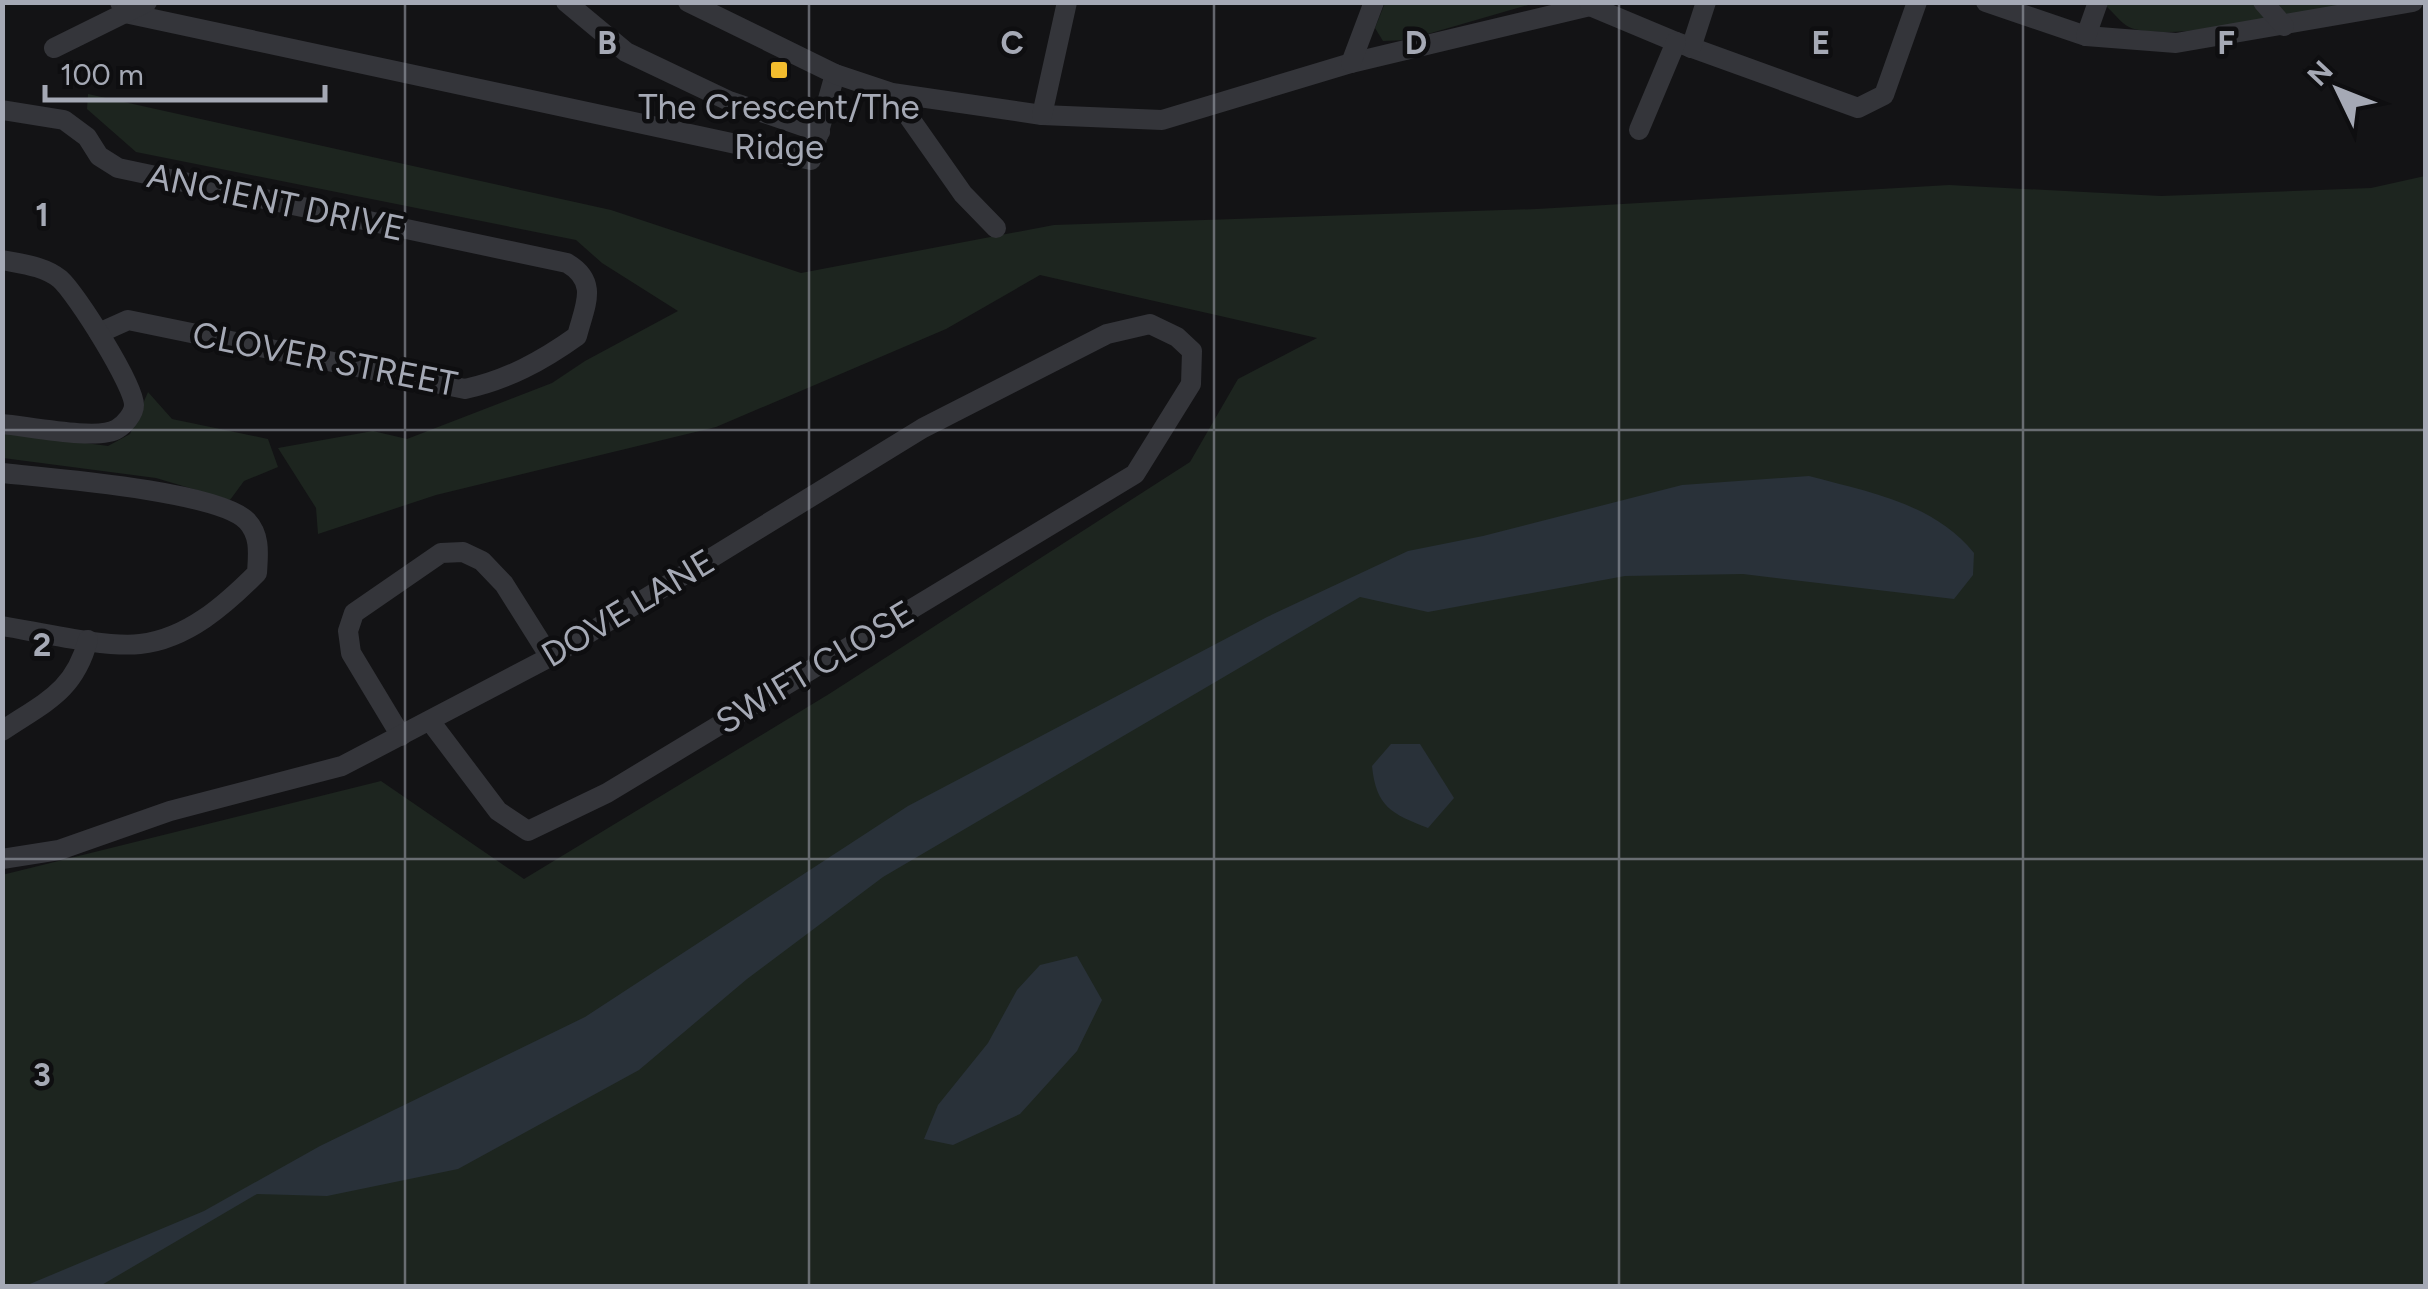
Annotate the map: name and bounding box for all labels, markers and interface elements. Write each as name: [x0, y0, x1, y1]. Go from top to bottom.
text: B: [597, 24, 617, 62]
text: C: [1000, 24, 1024, 62]
text: D: [1405, 24, 1427, 62]
text: E: [1812, 24, 1830, 62]
text: F: [2217, 24, 2235, 62]
scale bar: [45, 40, 325, 102]
north arrow: [2288, 40, 2388, 140]
text: N: [2300, 53, 2340, 92]
text: 100 m: [60, 56, 144, 93]
marker: The Crescent/The Ridge: [768, 59, 790, 81]
place label: The Crescent/The Ridge: [638, 86, 920, 168]
street label: ANCIENT DRIVE: [144, 154, 408, 250]
text: 1: [35, 196, 49, 234]
street label: CLOVER STREET: [189, 313, 461, 405]
street label: DOVE LANE: [534, 540, 722, 676]
street label: SWIFT CLOSE: [708, 591, 922, 743]
text: 2: [33, 626, 51, 664]
text: 3: [33, 1056, 51, 1094]

